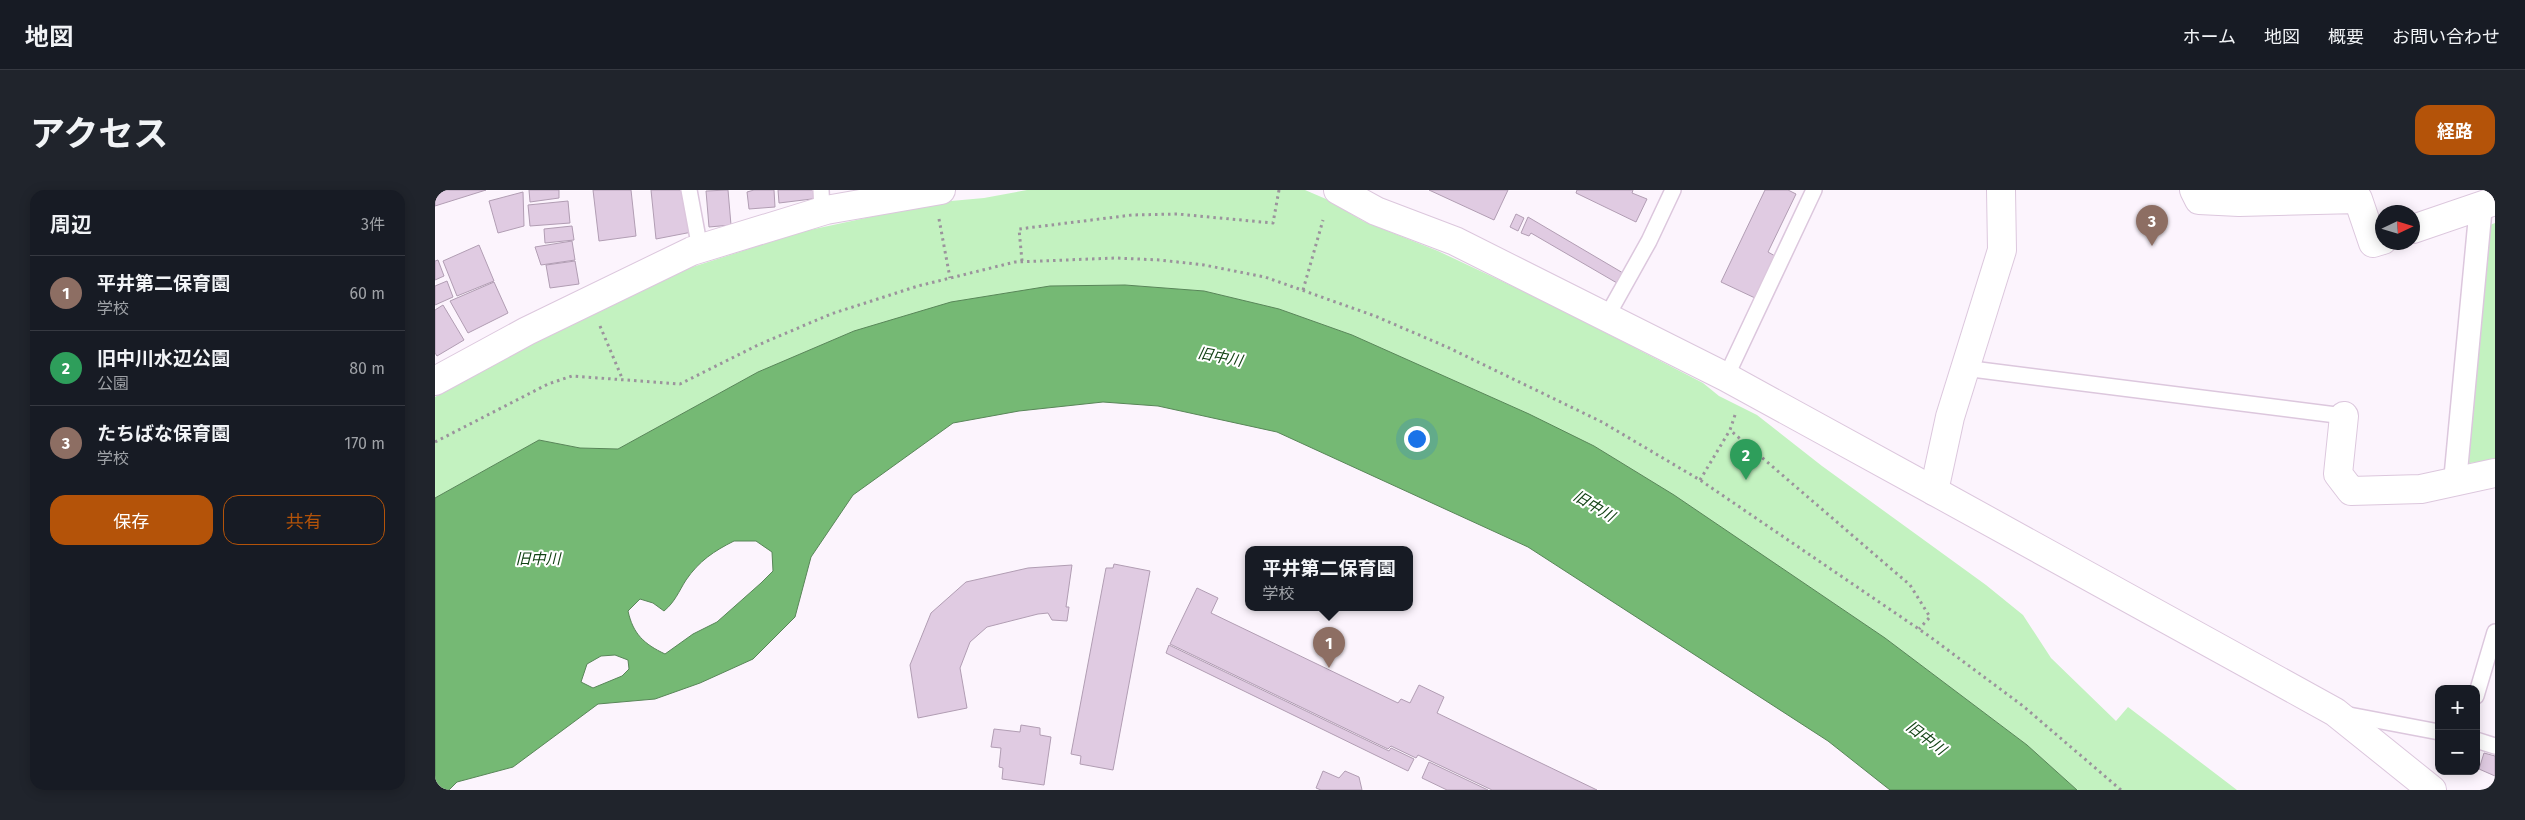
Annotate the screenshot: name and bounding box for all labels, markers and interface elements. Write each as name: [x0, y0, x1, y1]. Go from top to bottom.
text: 地図: [25, 23, 73, 51]
text: ホーム: [2183, 26, 2236, 48]
text: 地図: [2264, 26, 2300, 48]
text: 概要: [2328, 26, 2364, 48]
text: お問い合わせ: [2392, 26, 2500, 48]
button: 経路: [2415, 105, 2495, 155]
text: アクセス: [30, 113, 168, 155]
pin: 3: [2136, 205, 2168, 246]
north arrow: [2375, 205, 2420, 250]
text: 周辺: [50, 212, 92, 238]
text: 3件: [361, 215, 385, 234]
text: 平井第二保育園: [97, 272, 230, 295]
text: 1: [62, 284, 70, 303]
text: 60 m: [350, 284, 385, 303]
text: 学校: [97, 299, 129, 318]
water label: 旧中川: [1196, 344, 1246, 371]
text: 旧中川水辺公園: [97, 347, 230, 370]
text: 2: [62, 359, 70, 378]
text: 80 m: [349, 359, 385, 378]
text: 公園: [97, 374, 129, 393]
text: たちばな保育園: [97, 422, 230, 445]
your location: [1404, 426, 1430, 452]
text: 3: [62, 434, 70, 453]
text: 170 m: [344, 434, 385, 453]
pin: 2: [1730, 439, 1762, 480]
text: 学校: [97, 449, 129, 468]
water label: 旧中川: [1570, 487, 1620, 526]
button: 保存: [50, 495, 213, 545]
button: 共有: [223, 495, 385, 545]
popup: [1245, 546, 1413, 611]
water label: 旧中川: [515, 550, 562, 568]
text: 平井第二保育園: [1262, 557, 1396, 580]
text: 学校: [1262, 584, 1295, 603]
pin: 1: [1313, 627, 1345, 668]
map controls: [2435, 685, 2480, 775]
button: +: [2435, 685, 2480, 730]
water label: 旧中川: [1903, 717, 1951, 760]
button: −: [2435, 730, 2480, 775]

